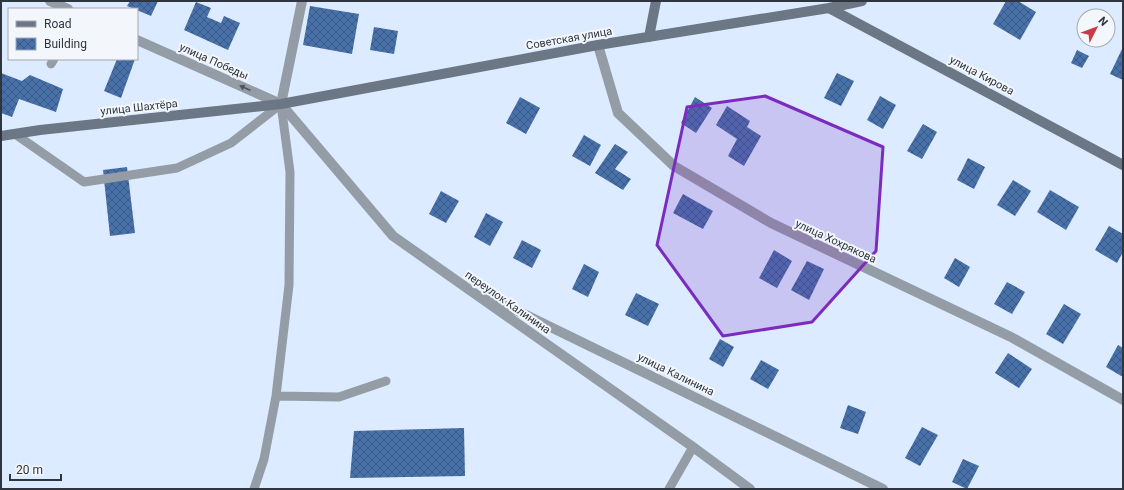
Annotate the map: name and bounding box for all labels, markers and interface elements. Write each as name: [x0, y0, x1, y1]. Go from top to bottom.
legend: [8, 8, 138, 60]
north arrow: [1076, 8, 1116, 48]
text: N: [1096, 14, 1111, 29]
text: Road: [44, 17, 72, 31]
street label: Советская улица: [525, 25, 613, 52]
text: Building: [44, 37, 87, 51]
street label: улица Победы: [177, 40, 250, 82]
street label: улица Кирова: [947, 53, 1016, 98]
one-way arrow: [239, 85, 251, 91]
street label: улица Шахтёра: [100, 97, 178, 118]
street label: улица Хохрякова: [793, 217, 878, 266]
street label: переулок Калинина: [463, 268, 553, 337]
street label: улица Калинина: [635, 350, 716, 399]
scale bar: [10, 456, 61, 482]
text: 20 m: [16, 463, 43, 477]

